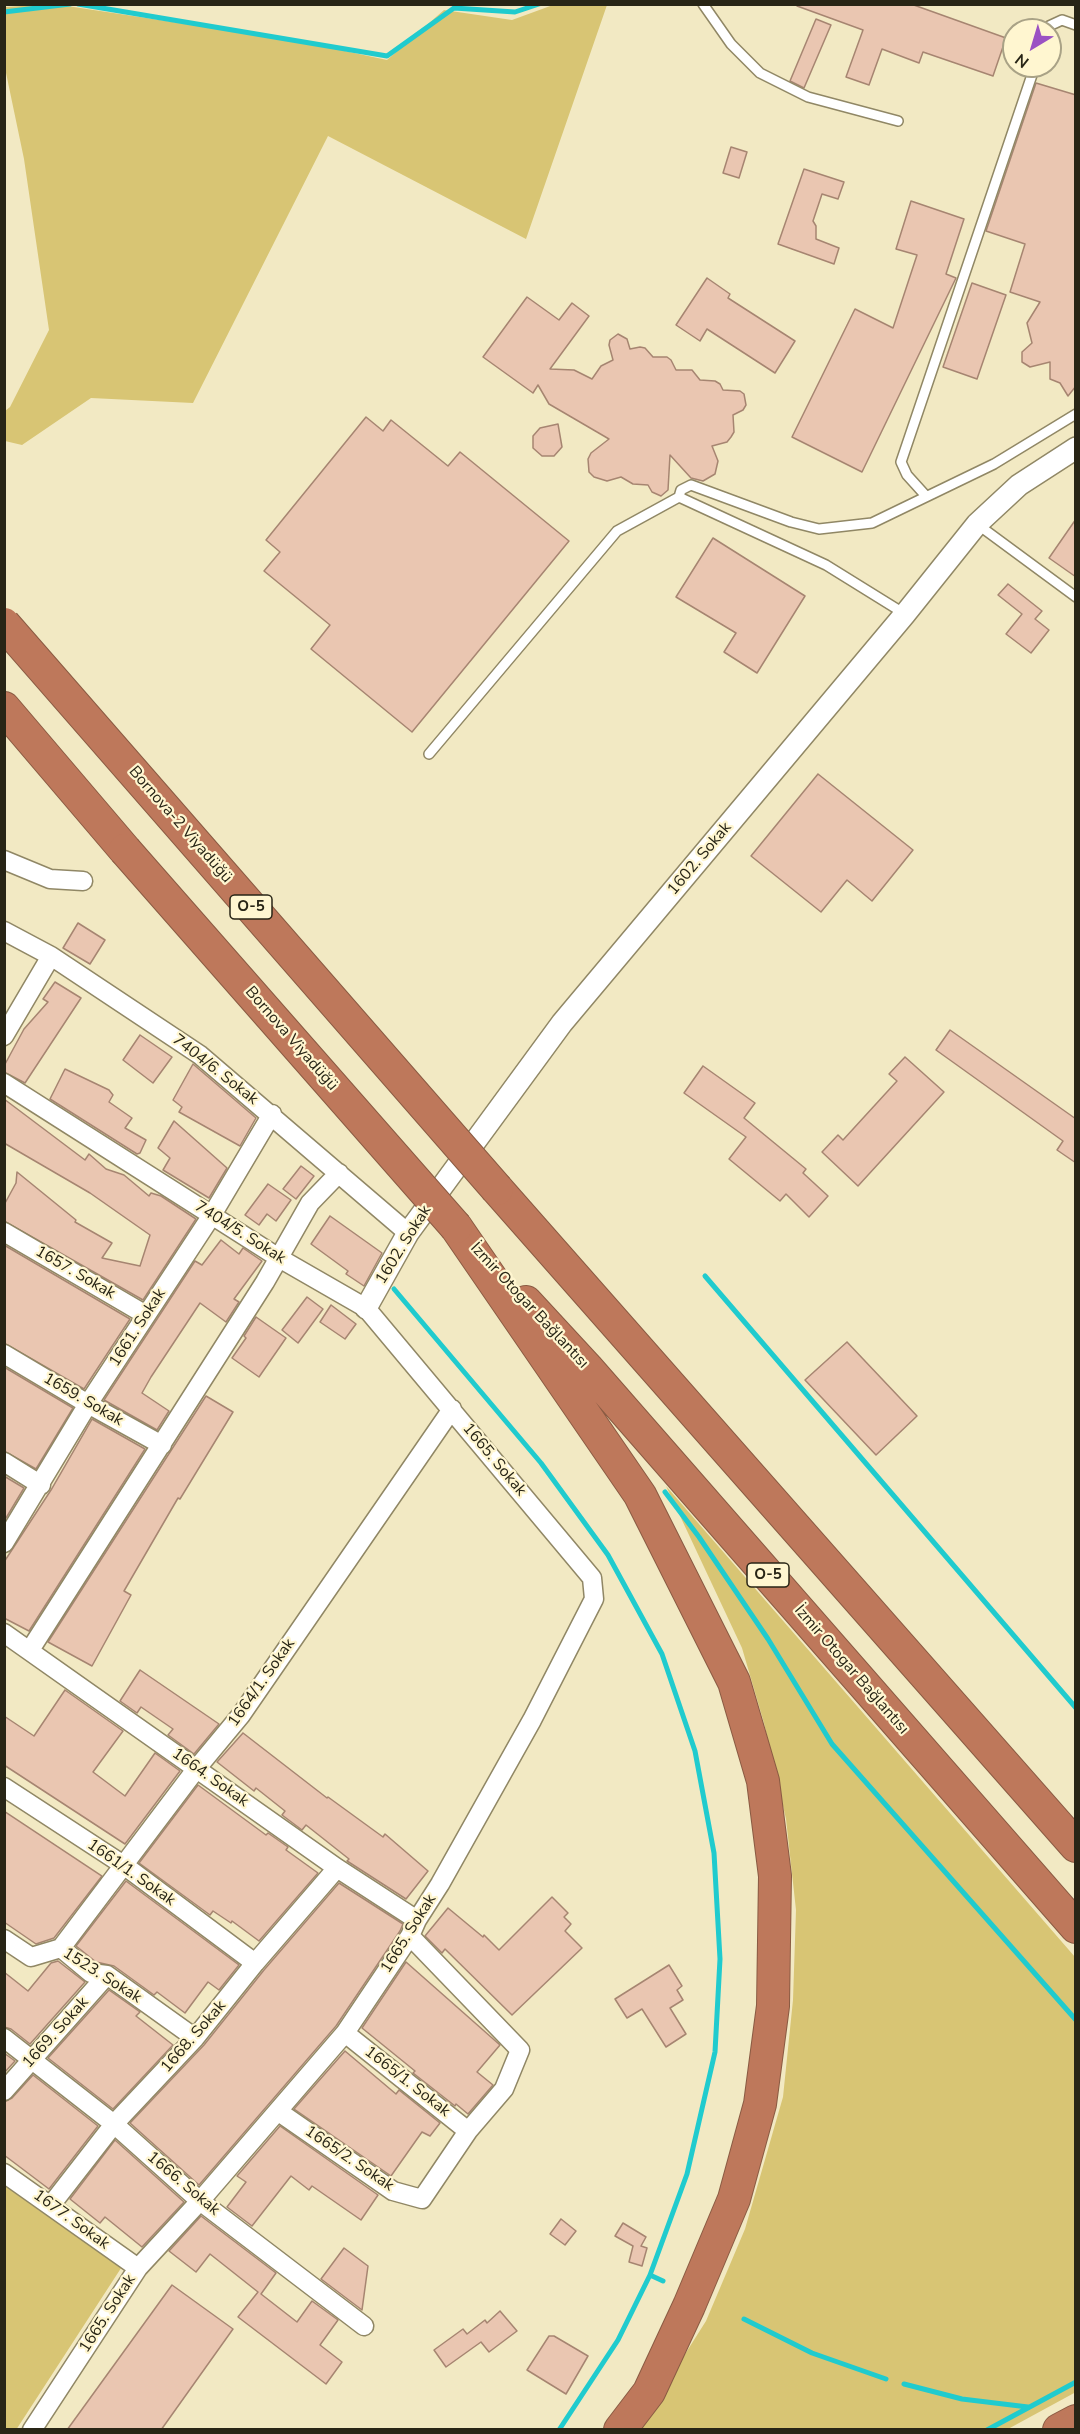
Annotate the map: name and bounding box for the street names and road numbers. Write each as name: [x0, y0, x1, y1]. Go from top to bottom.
street label: Bornova-2 Viyadüğü: [124, 763, 236, 887]
street label: 1602. Sokak: [664, 819, 736, 899]
road number: O-5: [230, 895, 272, 919]
street label: Bornova Viyadüğü: [240, 983, 342, 1095]
street label: 7404/6. Sokak: [168, 1031, 262, 1109]
street label: 7404/5. Sokak: [191, 1197, 289, 1269]
street label: 1602. Sokak: [372, 1202, 436, 1288]
street label: İzmir Otogar Bağlantısı: [466, 1239, 592, 1373]
street label: 1657. Sokak: [32, 1242, 118, 1304]
street label: 1661. Sokak: [106, 1285, 170, 1371]
street label: 1659. Sokak: [40, 1369, 126, 1431]
street label: 1665. Sokak: [458, 1420, 530, 1500]
road number: O-5: [747, 1563, 789, 1587]
street label: İzmir Otogar Bağlantısı: [790, 1602, 912, 1738]
street label: 1664/1. Sokak: [224, 1635, 300, 1731]
street label: 1664. Sokak: [168, 1745, 252, 1811]
street label: 1661/1. Sokak: [83, 1835, 179, 1911]
street label: 1665. Sokak: [377, 1891, 441, 1977]
street label: 1523. Sokak: [59, 1944, 145, 2008]
street label: 1669. Sokak: [19, 1993, 93, 2073]
street label: 1668. Sokak: [157, 1997, 231, 2077]
street label: 1665/1. Sokak: [360, 2043, 454, 2121]
street label: 1665/2. Sokak: [301, 2122, 397, 2196]
street label: 1666. Sokak: [143, 2148, 223, 2220]
street label: 1677. Sokak: [29, 2186, 113, 2254]
street label: 1665. Sokak: [76, 2271, 140, 2357]

